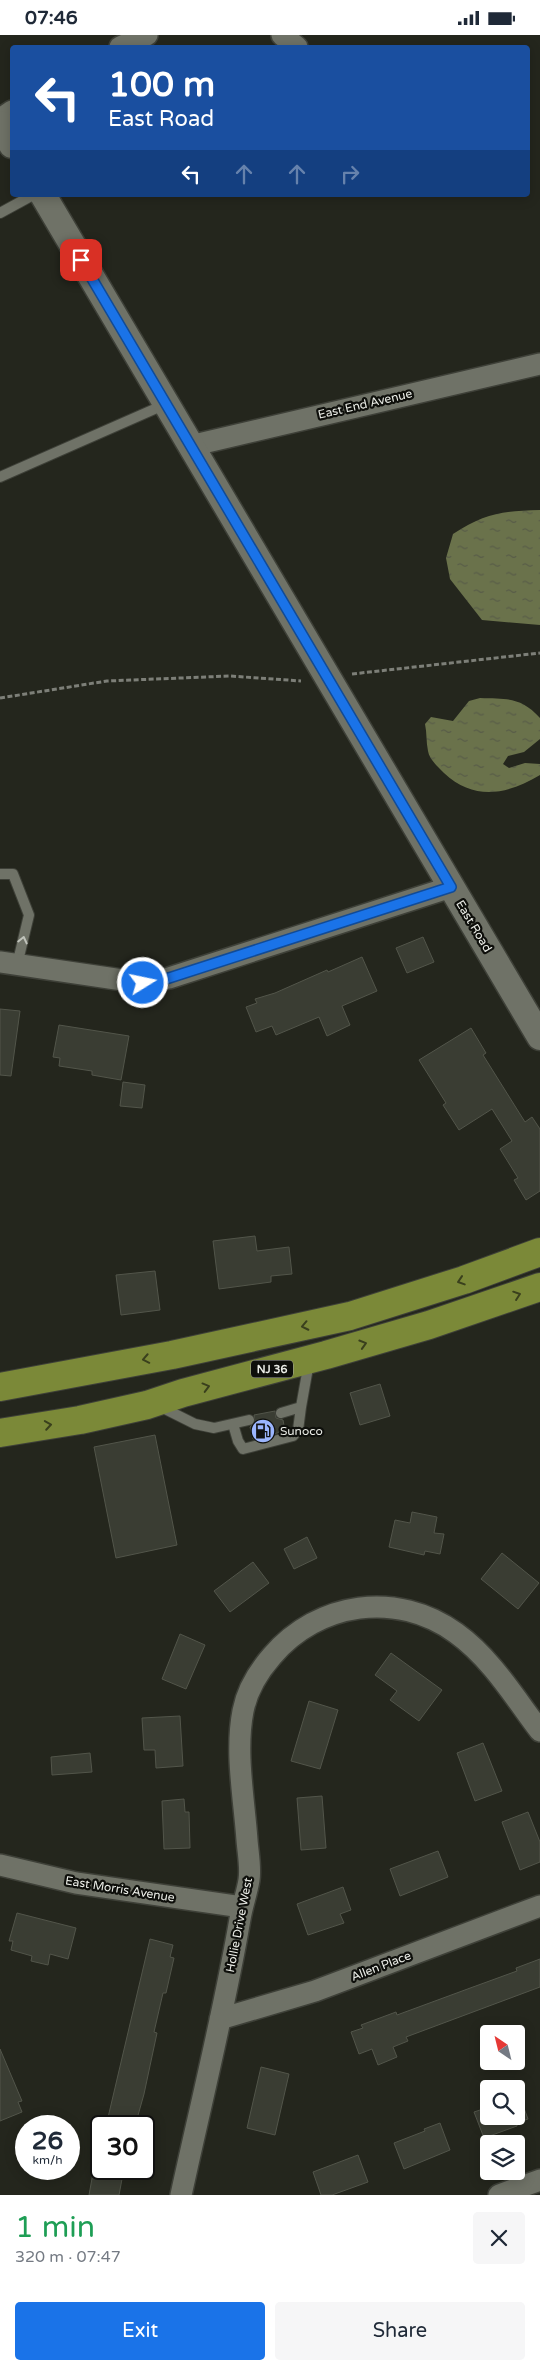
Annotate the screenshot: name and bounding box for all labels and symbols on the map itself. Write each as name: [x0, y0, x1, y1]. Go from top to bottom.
pin: [60, 239, 102, 281]
street label: East End Avenue: [317, 386, 414, 422]
street label: East Road: [453, 898, 495, 954]
one-way arrow: [17, 936, 28, 945]
position arrow: [116, 956, 168, 1008]
one-way arrow: [458, 1275, 466, 1285]
one-way arrow: [513, 1291, 521, 1301]
one-way arrow: [301, 1320, 310, 1330]
one-way arrow: [358, 1340, 366, 1350]
one-way arrow: [142, 1354, 151, 1364]
road number: NJ 36: [251, 1361, 293, 1377]
one-way arrow: [201, 1382, 210, 1393]
fuel station icon: Sunoco: [250, 1418, 276, 1444]
one-way arrow: [44, 1420, 52, 1430]
place label: Sunoco: [280, 1424, 323, 1438]
street label: East Morris Avenue: [64, 1873, 176, 1905]
street label: Hollie Drive West: [223, 1876, 255, 1974]
street label: Allen Place: [349, 1948, 413, 1984]
north arrow: [480, 2025, 525, 2070]
speed limit sign: 30: [90, 2115, 155, 2180]

